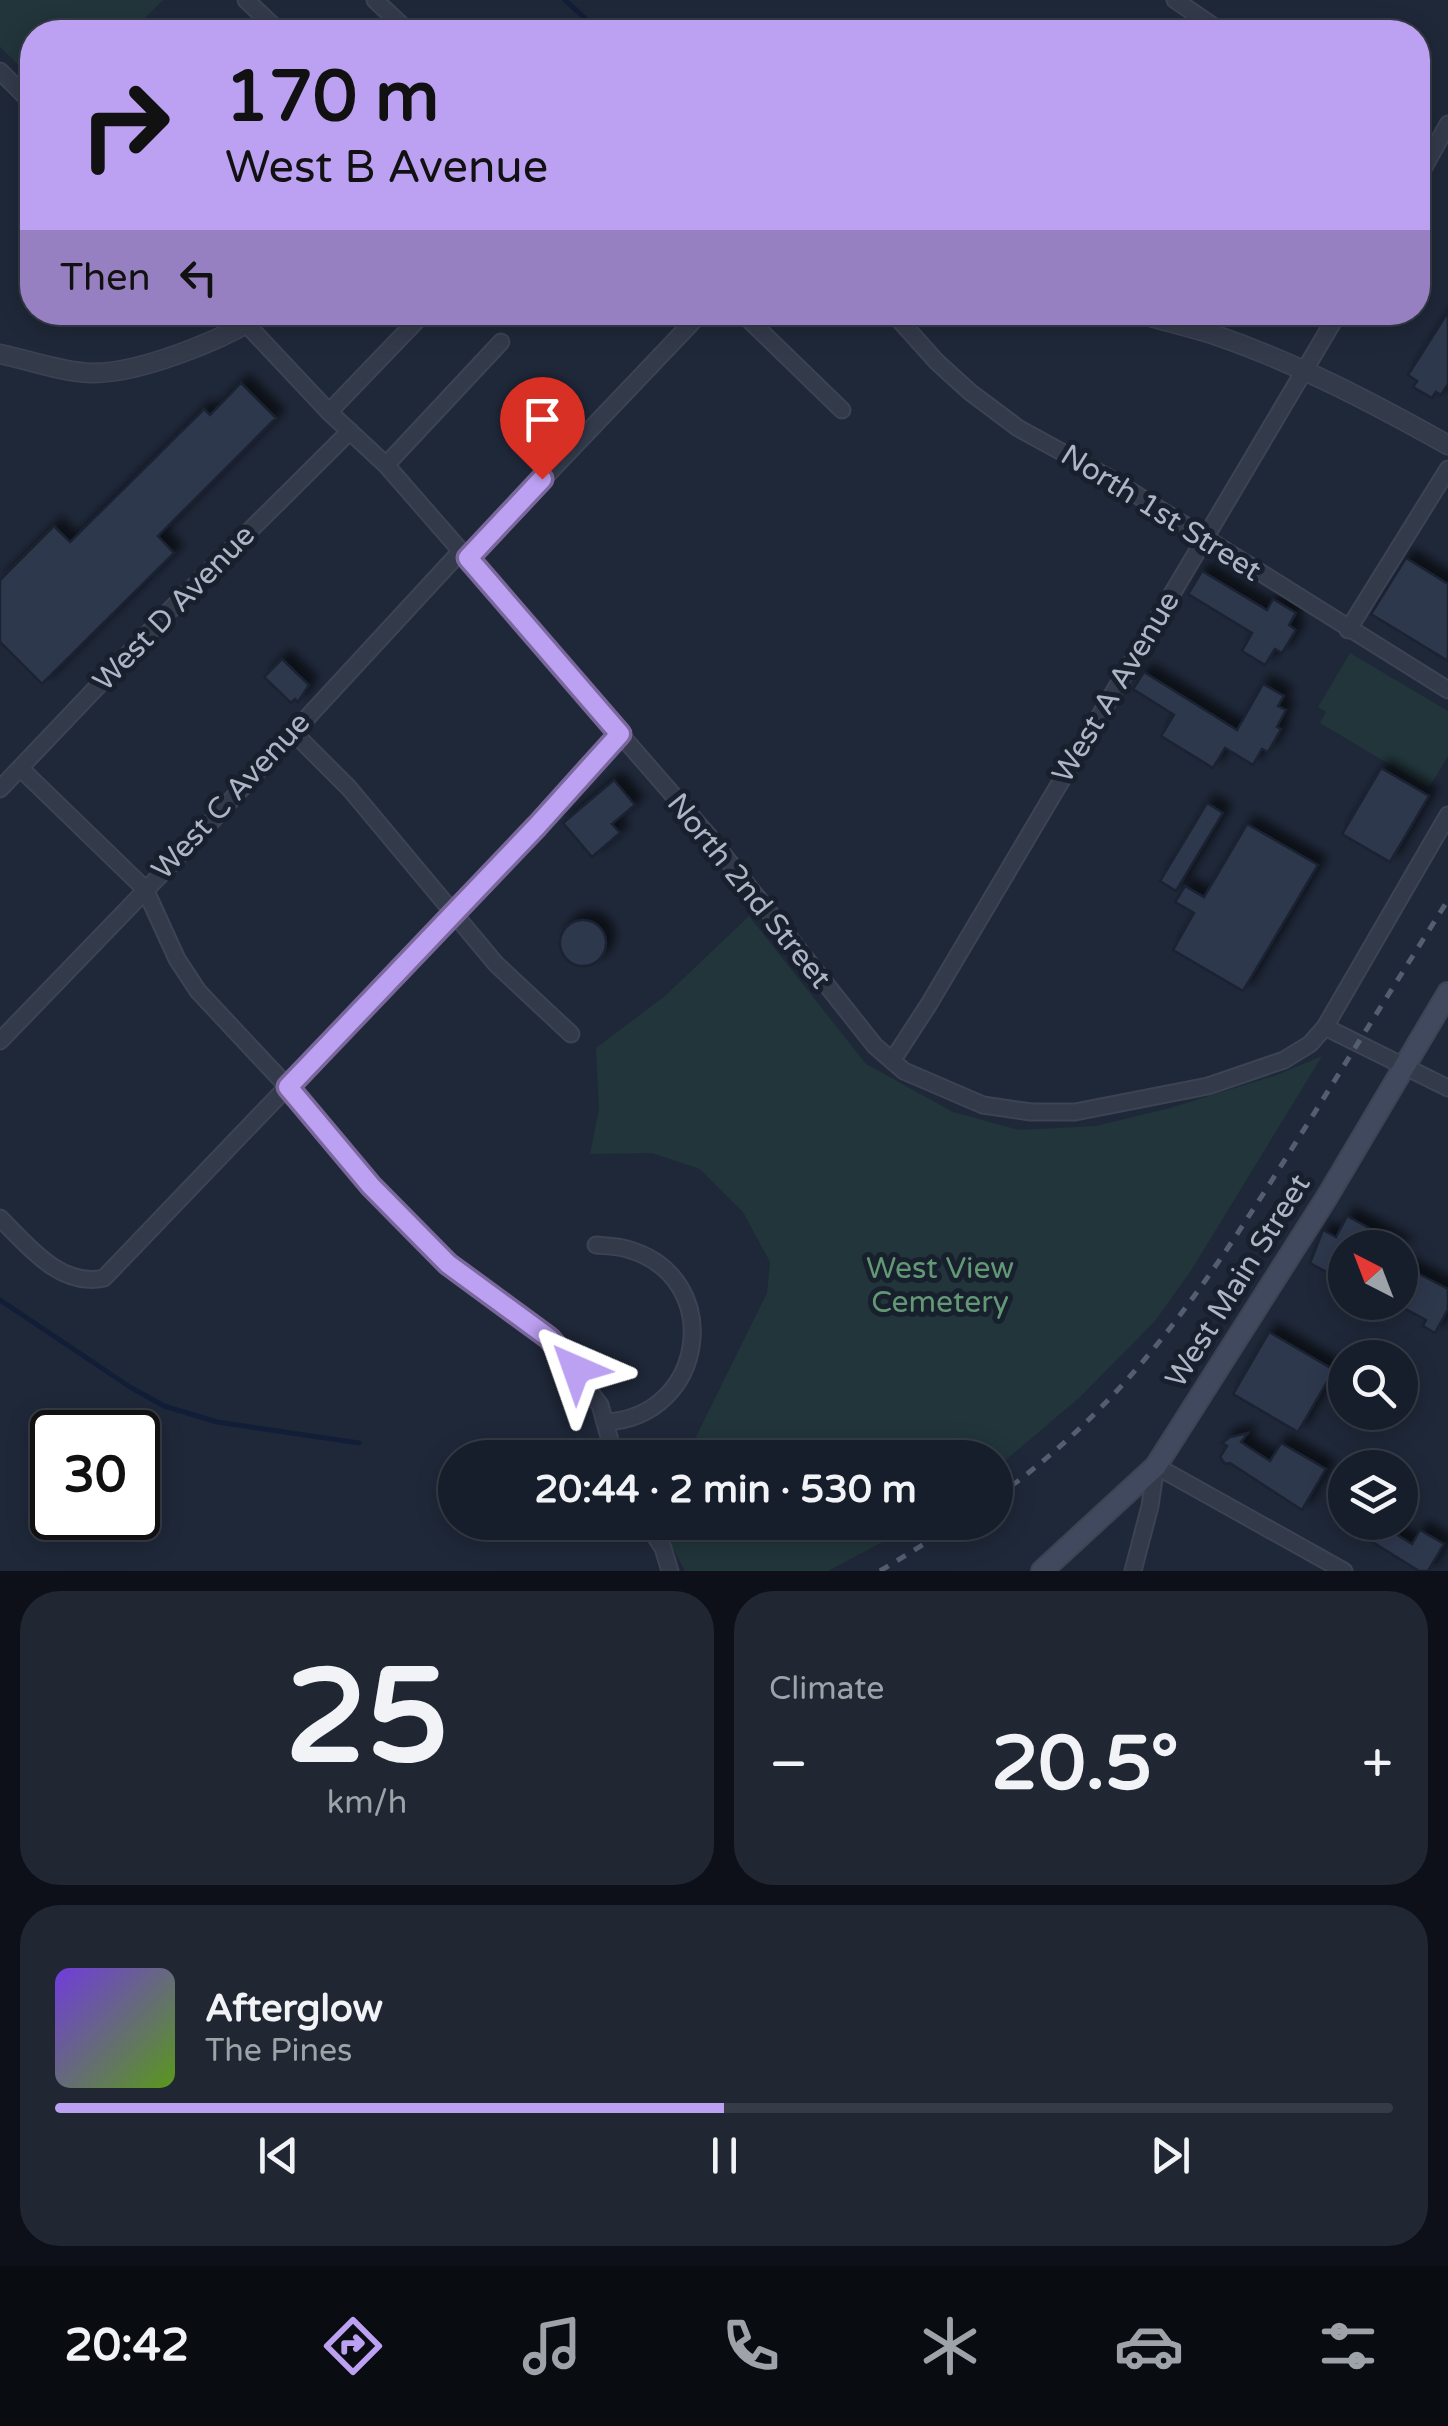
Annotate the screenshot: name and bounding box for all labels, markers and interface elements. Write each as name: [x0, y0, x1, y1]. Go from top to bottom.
text: 170 m: [225, 56, 439, 140]
icon: right: [60, 60, 190, 190]
text: West B Avenue: [225, 141, 548, 195]
icon: left: [171, 250, 226, 305]
text: Then: [60, 255, 151, 301]
pin: [500, 377, 585, 480]
icon: arrive: [515, 392, 570, 447]
street label: North 1st Street: [1054, 437, 1268, 589]
street label: West D Avenue: [85, 517, 263, 699]
street label: West A Avenue: [1044, 584, 1188, 790]
street label: West C Avenue: [144, 705, 318, 887]
street label: North 2nd Street: [659, 786, 839, 996]
street label: West Main Street: [1157, 1167, 1319, 1395]
north arrow: [1328, 1230, 1418, 1320]
map controls: [1328, 1230, 1418, 1540]
park label: West View Cemetery: [866, 1250, 1014, 1321]
position arrow: [524, 1317, 628, 1421]
button: search: [1328, 1340, 1418, 1430]
speed limit sign: 30: [30, 1410, 160, 1540]
button: layers: [1328, 1450, 1418, 1540]
text: 20:44 · 2 min · 530 m: [534, 1467, 917, 1513]
text: 25: [285, 1641, 449, 1797]
text: Climate: [769, 1670, 884, 1708]
text: 20.5°: [991, 1719, 1179, 1809]
text: −: [769, 1732, 808, 1798]
text: +: [1362, 1732, 1393, 1798]
text: km/h: [327, 1784, 407, 1822]
text: Afterglow: [205, 1986, 383, 2032]
text: The Pines: [205, 2032, 352, 2070]
icon: previous: [251, 2128, 306, 2183]
icon: pause: [697, 2128, 752, 2183]
icon: next: [1143, 2128, 1198, 2183]
icon: directions: [318, 2311, 388, 2381]
icon: music: [517, 2311, 587, 2381]
icon: phone: [716, 2311, 786, 2381]
icon: climate: [915, 2311, 985, 2381]
icon: car: [1114, 2311, 1184, 2381]
icon: filters: [1313, 2311, 1383, 2381]
text: 20:42: [65, 2319, 189, 2373]

